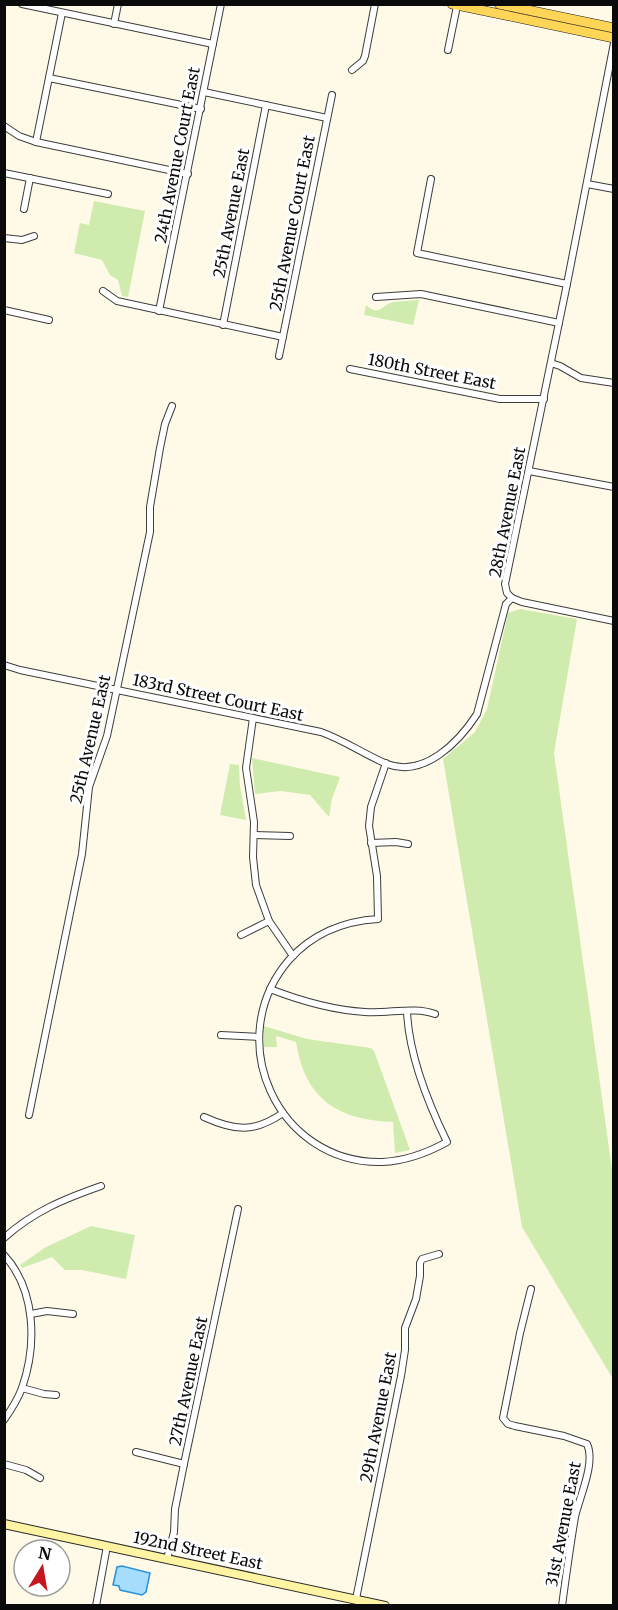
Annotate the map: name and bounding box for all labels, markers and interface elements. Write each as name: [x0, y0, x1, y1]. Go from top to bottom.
street label: 24th Avenue Court East: [150, 64, 204, 245]
street label: 25th Avenue Court East: [265, 133, 319, 312]
street label: 25th Avenue East: [209, 146, 254, 280]
street label: 180th Street East: [366, 349, 498, 393]
street label: 28th Avenue East: [485, 444, 530, 579]
street label: 183rd Street Court East: [131, 669, 306, 725]
street label: 25th Avenue East: [65, 672, 115, 805]
street label: 27th Avenue East: [165, 1314, 212, 1448]
street label: 29th Avenue East: [356, 1349, 401, 1484]
street label: 31st Avenue East: [541, 1459, 585, 1588]
street label: 192nd Street East: [131, 1526, 265, 1574]
north arrow: [12, 1538, 72, 1598]
text: N: [37, 1542, 53, 1564]

